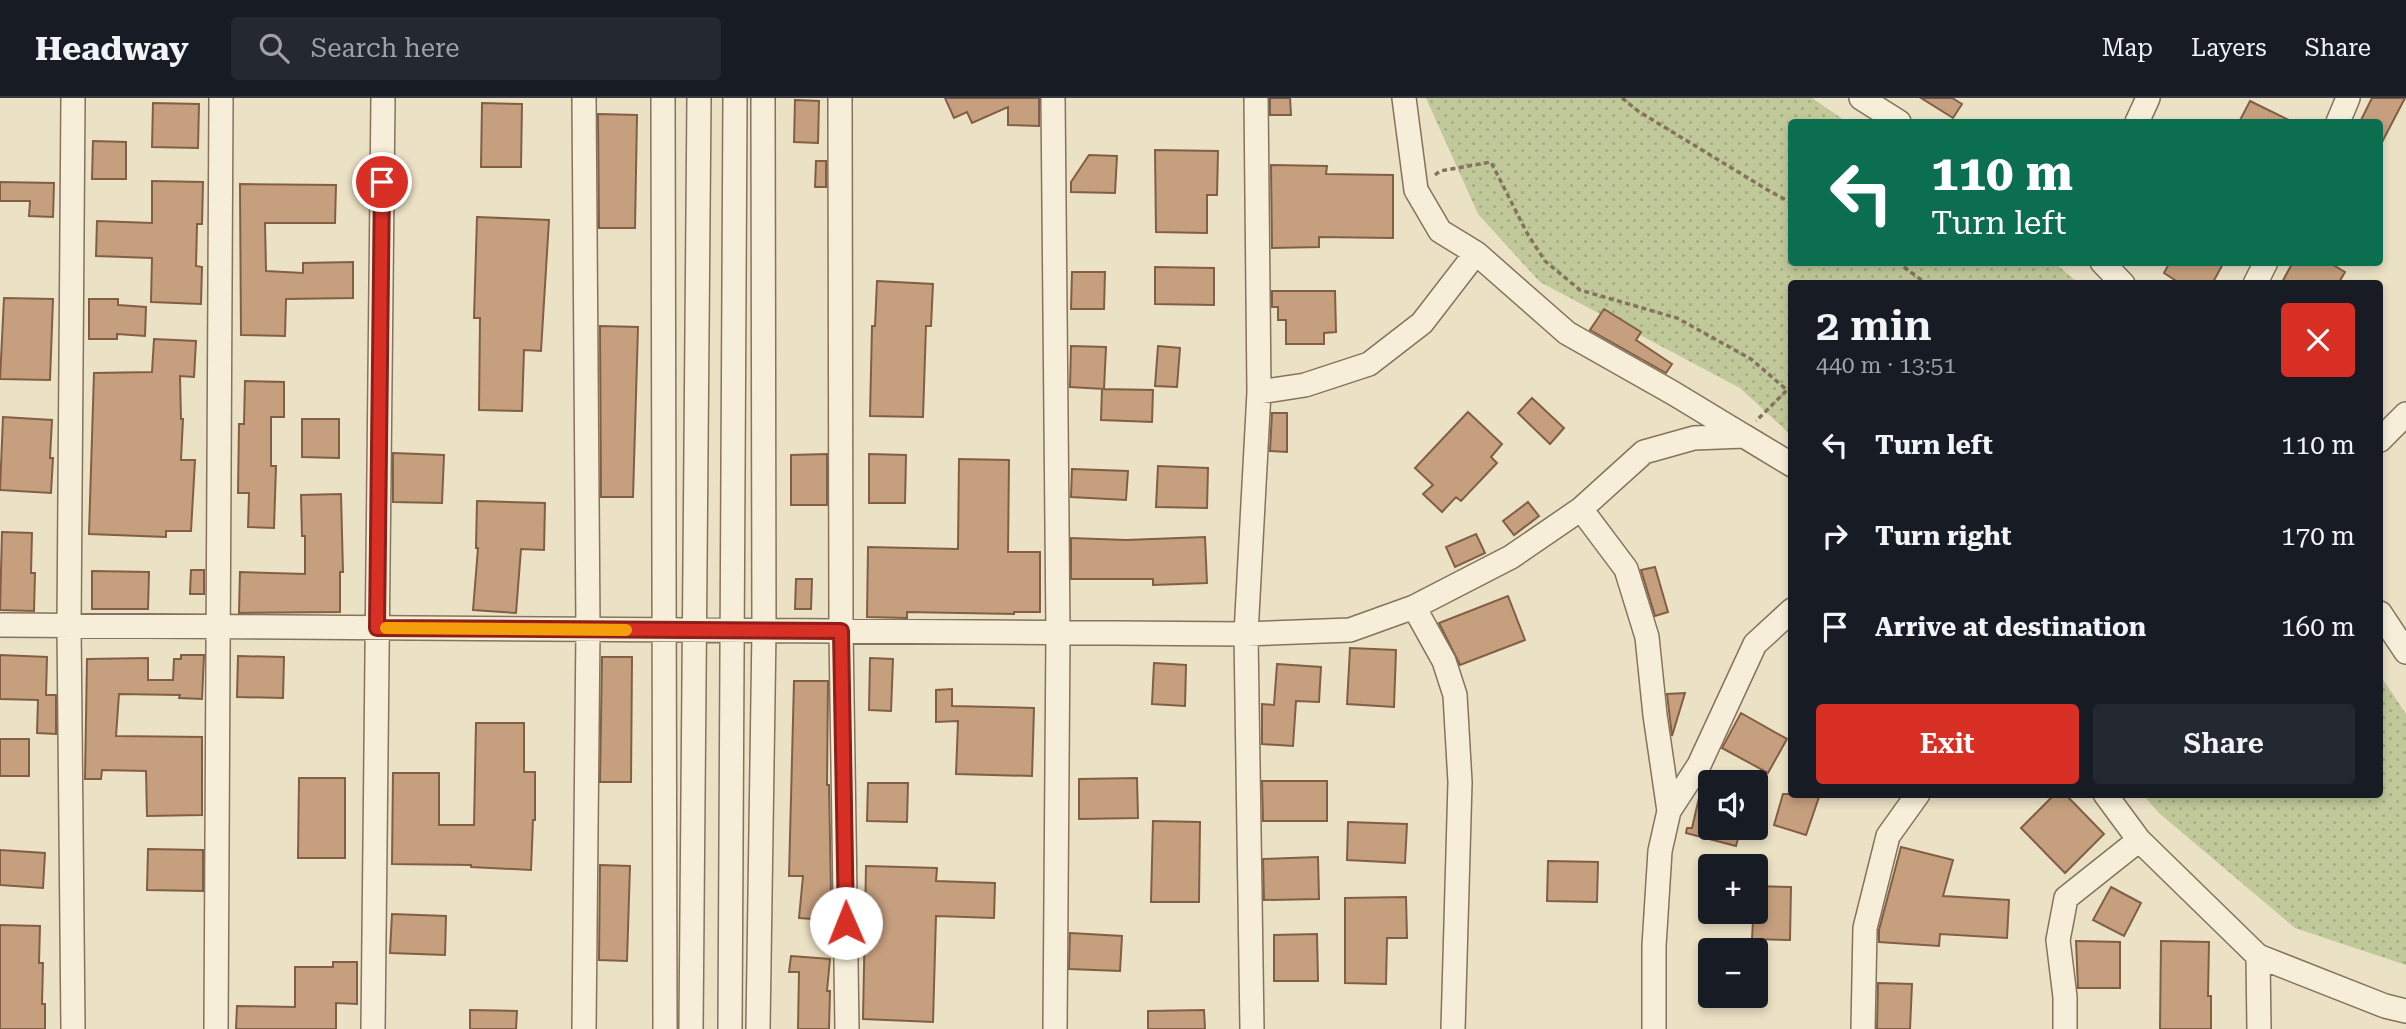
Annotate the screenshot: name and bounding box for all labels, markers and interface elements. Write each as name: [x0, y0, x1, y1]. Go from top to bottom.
search box: [231, 17, 721, 80]
text: Headway: [35, 29, 189, 68]
icon: search: [255, 29, 293, 67]
text: Search here: [311, 33, 460, 63]
text: Map: [2102, 34, 2153, 62]
text: Layers: [2191, 34, 2267, 62]
text: Share: [2305, 34, 2371, 62]
text: 110 m: [1931, 145, 2073, 202]
icon: left: [1816, 147, 1907, 238]
pin: [352, 152, 412, 212]
icon: arrive: [363, 163, 401, 201]
text: Turn left: [1931, 204, 2066, 242]
text: 2 min: [1816, 301, 1932, 350]
button: close: [2281, 303, 2355, 377]
text: 440 m · 13:51: [1816, 352, 1956, 379]
icon: left: [1816, 426, 1854, 464]
text: Turn left: [1875, 430, 1993, 460]
text: 110 m: [2281, 430, 2355, 460]
icon: right: [1816, 517, 1854, 555]
text: Turn right: [1875, 521, 2011, 551]
text: 170 m: [2281, 521, 2355, 551]
icon: arrive: [1816, 608, 1854, 646]
text: Arrive at destination: [1875, 612, 2146, 642]
text: 160 m: [2281, 612, 2355, 642]
button: Exit: [1816, 704, 2079, 784]
button: Share: [2093, 704, 2355, 784]
map controls: [1698, 770, 1768, 1008]
button: sound: [1698, 770, 1768, 840]
button: +: [1698, 854, 1768, 924]
position arrow: [809, 886, 883, 960]
button: −: [1698, 938, 1768, 1008]

